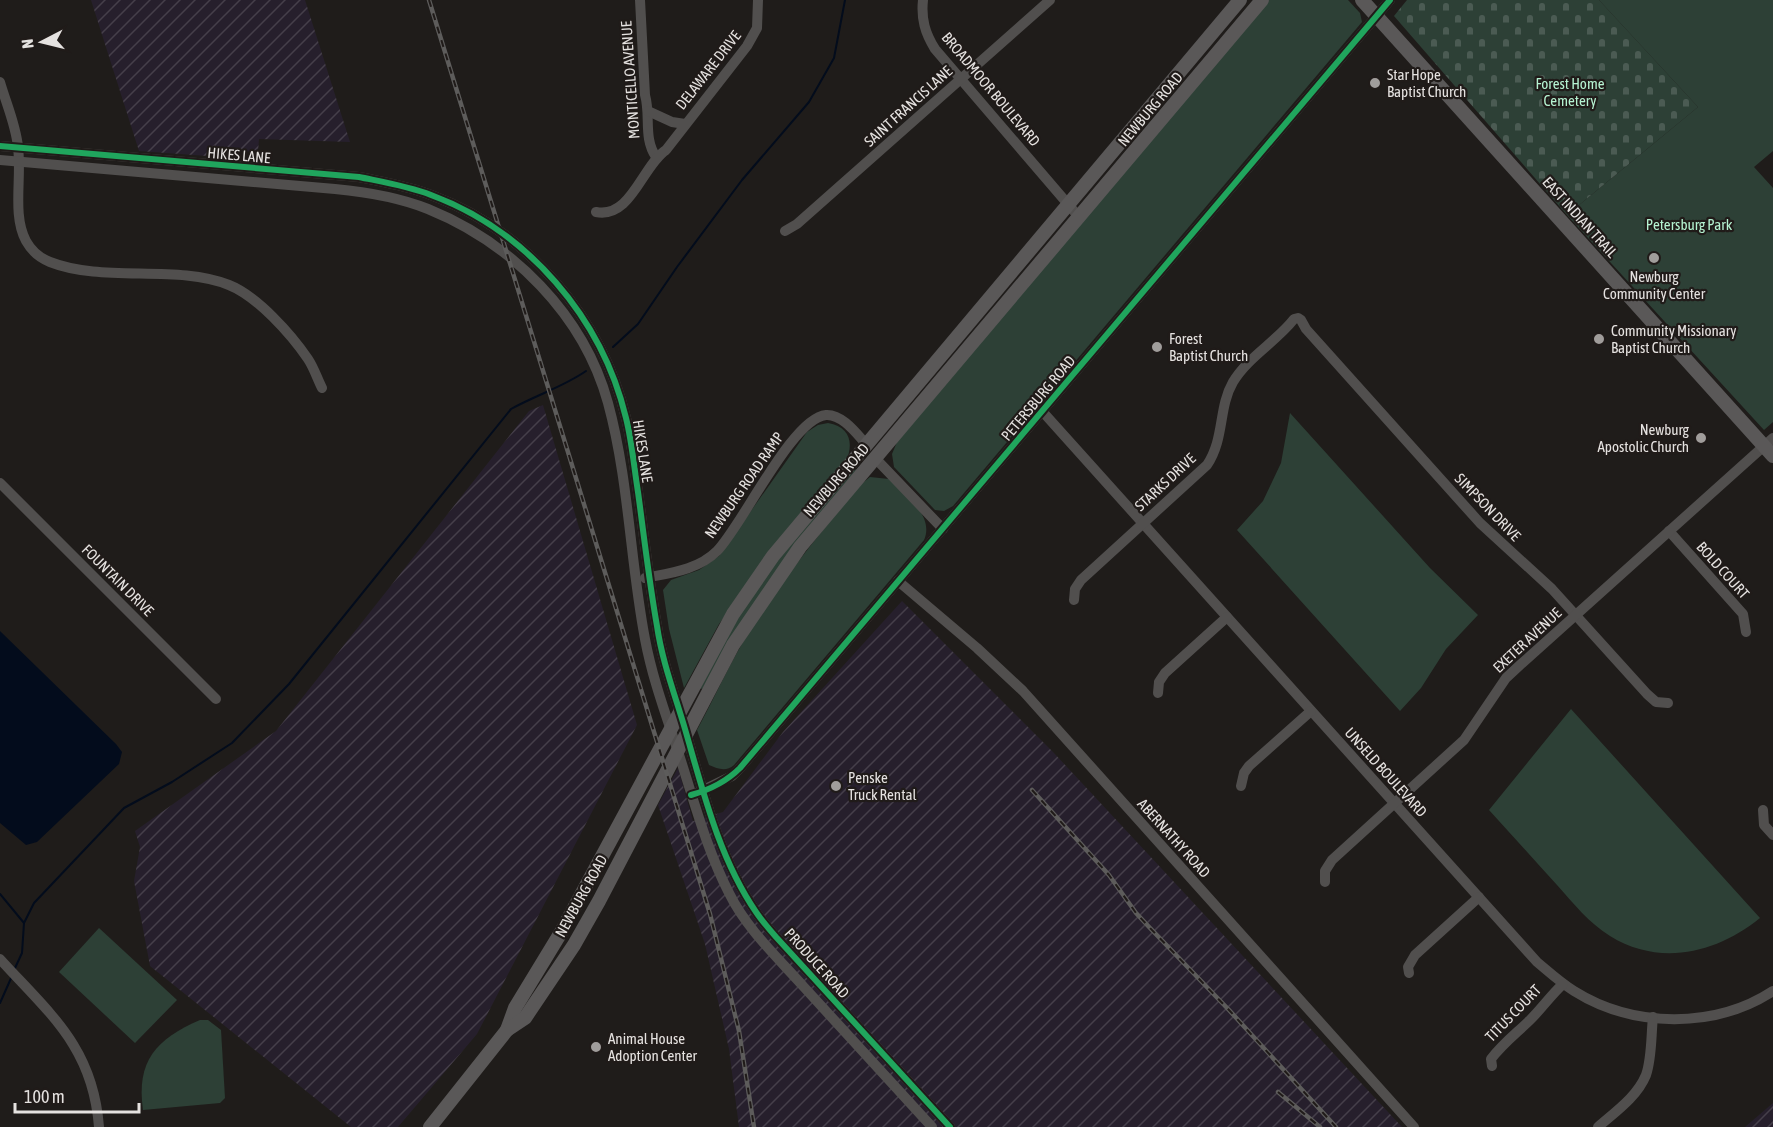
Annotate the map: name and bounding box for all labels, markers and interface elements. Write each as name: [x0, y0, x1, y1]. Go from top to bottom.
north arrow: [12, 12, 72, 72]
street label: MONTICELLO AVENUE: [617, 20, 643, 140]
street label: DELAWARE DRIVE: [672, 27, 744, 113]
street label: BROADMOOR BOULEVARD: [938, 29, 1044, 149]
text: N: [18, 38, 37, 50]
street label: SAINT FRANCIS LANE: [861, 62, 956, 150]
place label: Star Hope Baptist Church: [1387, 66, 1466, 100]
street label: NEWBURG ROAD: [1114, 69, 1186, 149]
park label: Forest Home Cemetery: [1535, 75, 1605, 109]
marker: Star Hope Baptist Church: [1368, 76, 1382, 90]
street label: HIKES LANE: [207, 144, 272, 166]
street label: EAST INDIAN TRAIL: [1539, 173, 1621, 261]
park label: Petersburg Park: [1646, 216, 1733, 233]
marker: Newburg Community Center: [1647, 251, 1661, 265]
place label: Newburg Community Center: [1603, 268, 1706, 302]
place label: Community Missionary Baptist Church: [1611, 322, 1736, 356]
place label: Forest Baptist Church: [1169, 330, 1248, 364]
marker: Community Missionary Baptist Church: [1592, 332, 1606, 346]
marker: Forest Baptist Church: [1150, 340, 1164, 354]
street label: PETERSBURG ROAD: [998, 352, 1078, 444]
street label: HIKES LANE: [630, 419, 656, 484]
place label: Newburg Apostolic Church: [1597, 421, 1690, 455]
street label: NEWBURG ROAD RAMP: [701, 429, 787, 541]
marker: Newburg Apostolic Church: [1694, 431, 1708, 445]
street label: NEWBURG ROAD: [800, 440, 872, 520]
street label: STARKS DRIVE: [1131, 449, 1199, 514]
street label: SIMPSON DRIVE: [1452, 470, 1525, 545]
street label: BOLD COURT: [1693, 538, 1753, 602]
street label: FOUNTAIN DRIVE: [79, 541, 158, 620]
street label: EXETER AVENUE: [1489, 604, 1565, 676]
street label: UNSELD BOULEVARD: [1342, 724, 1430, 820]
place label: Penske Truck Rental: [848, 769, 916, 803]
marker: Penske Truck Rental: [829, 779, 843, 793]
street label: ABERNATHY ROAD: [1134, 795, 1214, 881]
street label: NEWBURG ROAD: [551, 852, 611, 940]
street label: PRODUCE ROAD: [781, 925, 853, 1001]
street label: TITUS COURT: [1482, 981, 1545, 1045]
place label: Animal House Adoption Center: [608, 1030, 698, 1064]
marker: Animal House Adoption Center: [589, 1040, 603, 1054]
scale bar: [15, 1076, 140, 1114]
text: 100 m: [24, 1086, 65, 1107]

